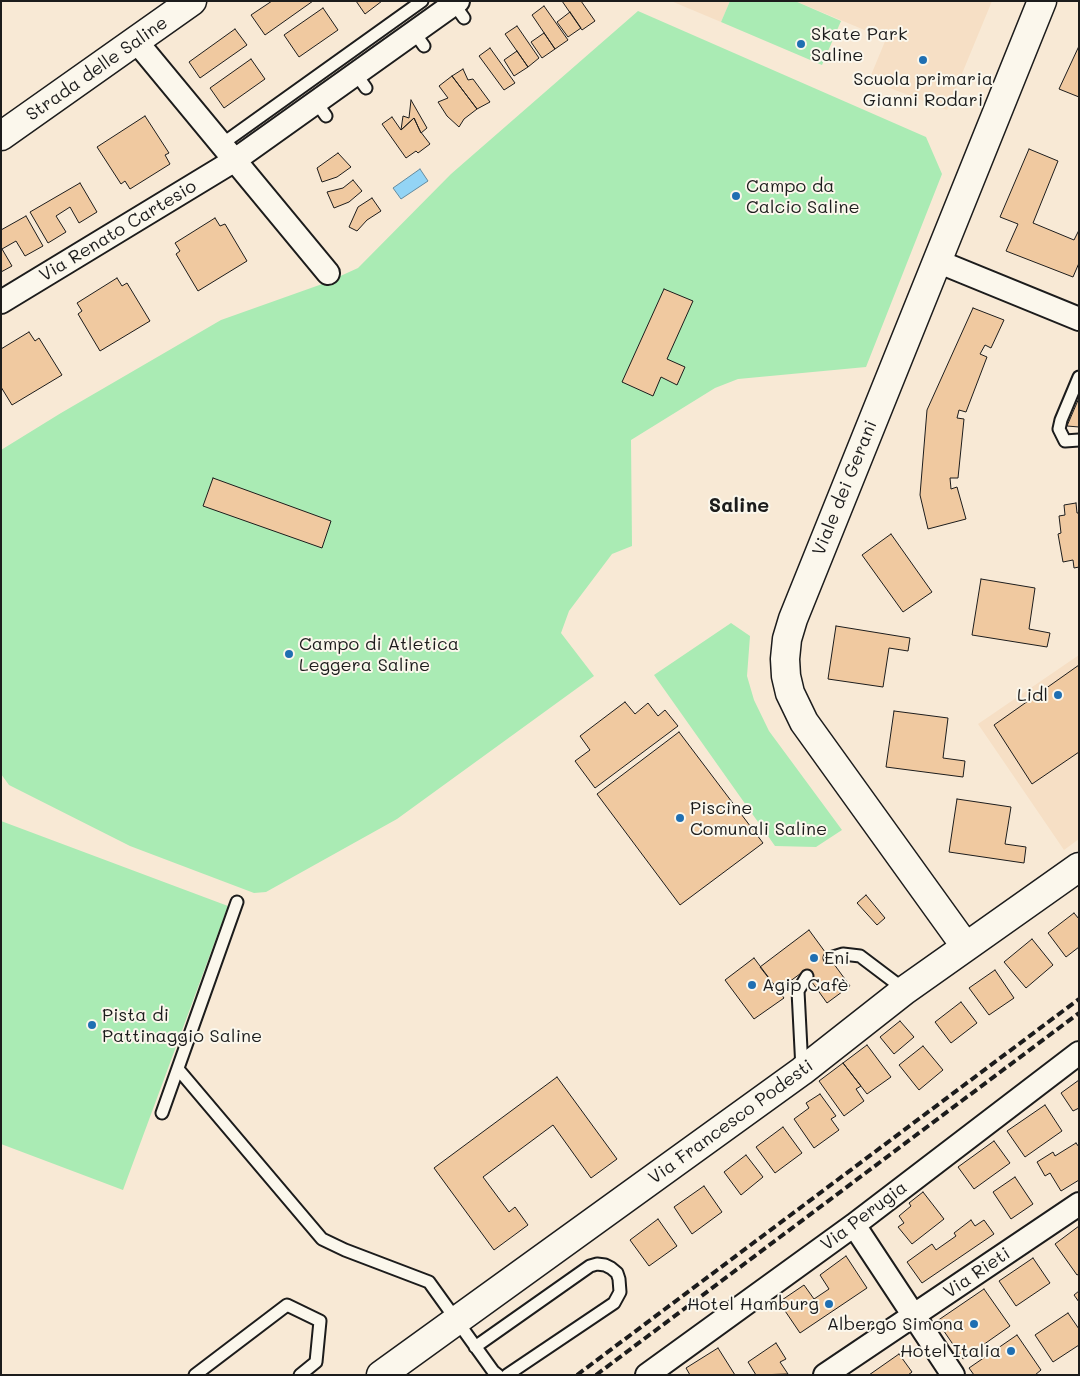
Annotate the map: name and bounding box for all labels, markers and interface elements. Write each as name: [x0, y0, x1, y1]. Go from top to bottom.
street label: Strada delle Saline: [22, 12, 172, 126]
place label: Skate Park Saline: [811, 23, 908, 66]
marker: Skate Park Saline: [795, 38, 807, 50]
marker: Scuola primaria Gianni Rodari: [917, 54, 929, 66]
place label: Scuola primaria Gianni Rodari: [853, 68, 993, 110]
place label: Campo da Calcio Saline: [746, 175, 860, 218]
street label: Via Renato Cartesio: [36, 176, 200, 286]
marker: Campo da Calcio Saline: [730, 190, 742, 202]
street label: Viale dei Gerani: [808, 417, 882, 559]
district label: Saline: [709, 494, 769, 518]
place label: Campo di Atletica Leggera Saline: [299, 633, 459, 676]
marker: Campo di Atletica Leggera Saline: [283, 648, 295, 660]
place label: Lidl: [1017, 684, 1048, 706]
marker: Lidl: [1052, 689, 1064, 701]
place label: Piscine Comunali Saline: [690, 797, 827, 840]
marker: Piscine Comunali Saline: [674, 812, 686, 824]
place label: Eni: [824, 947, 850, 969]
marker: Eni: [808, 952, 820, 964]
place label: Agip Cafè: [762, 974, 849, 996]
marker: Agip Cafè: [746, 979, 758, 991]
place label: Pista di Pattinaggio Saline: [102, 1004, 262, 1046]
marker: Pista di Pattinaggio Saline: [86, 1019, 98, 1031]
street label: Via Francesco Podesti: [644, 1055, 818, 1189]
street label: Via Perugia: [817, 1177, 911, 1255]
street label: Via Rieti: [940, 1243, 1014, 1303]
place label: Hotel Hamburg: [687, 1293, 819, 1315]
marker: Hotel Hamburg: [823, 1298, 835, 1310]
place label: Albergo Simona: [827, 1313, 964, 1335]
marker: Albergo Simona: [968, 1318, 980, 1330]
place label: Hotel Italia: [900, 1340, 1001, 1362]
marker: Hotel Italia: [1005, 1345, 1017, 1357]

